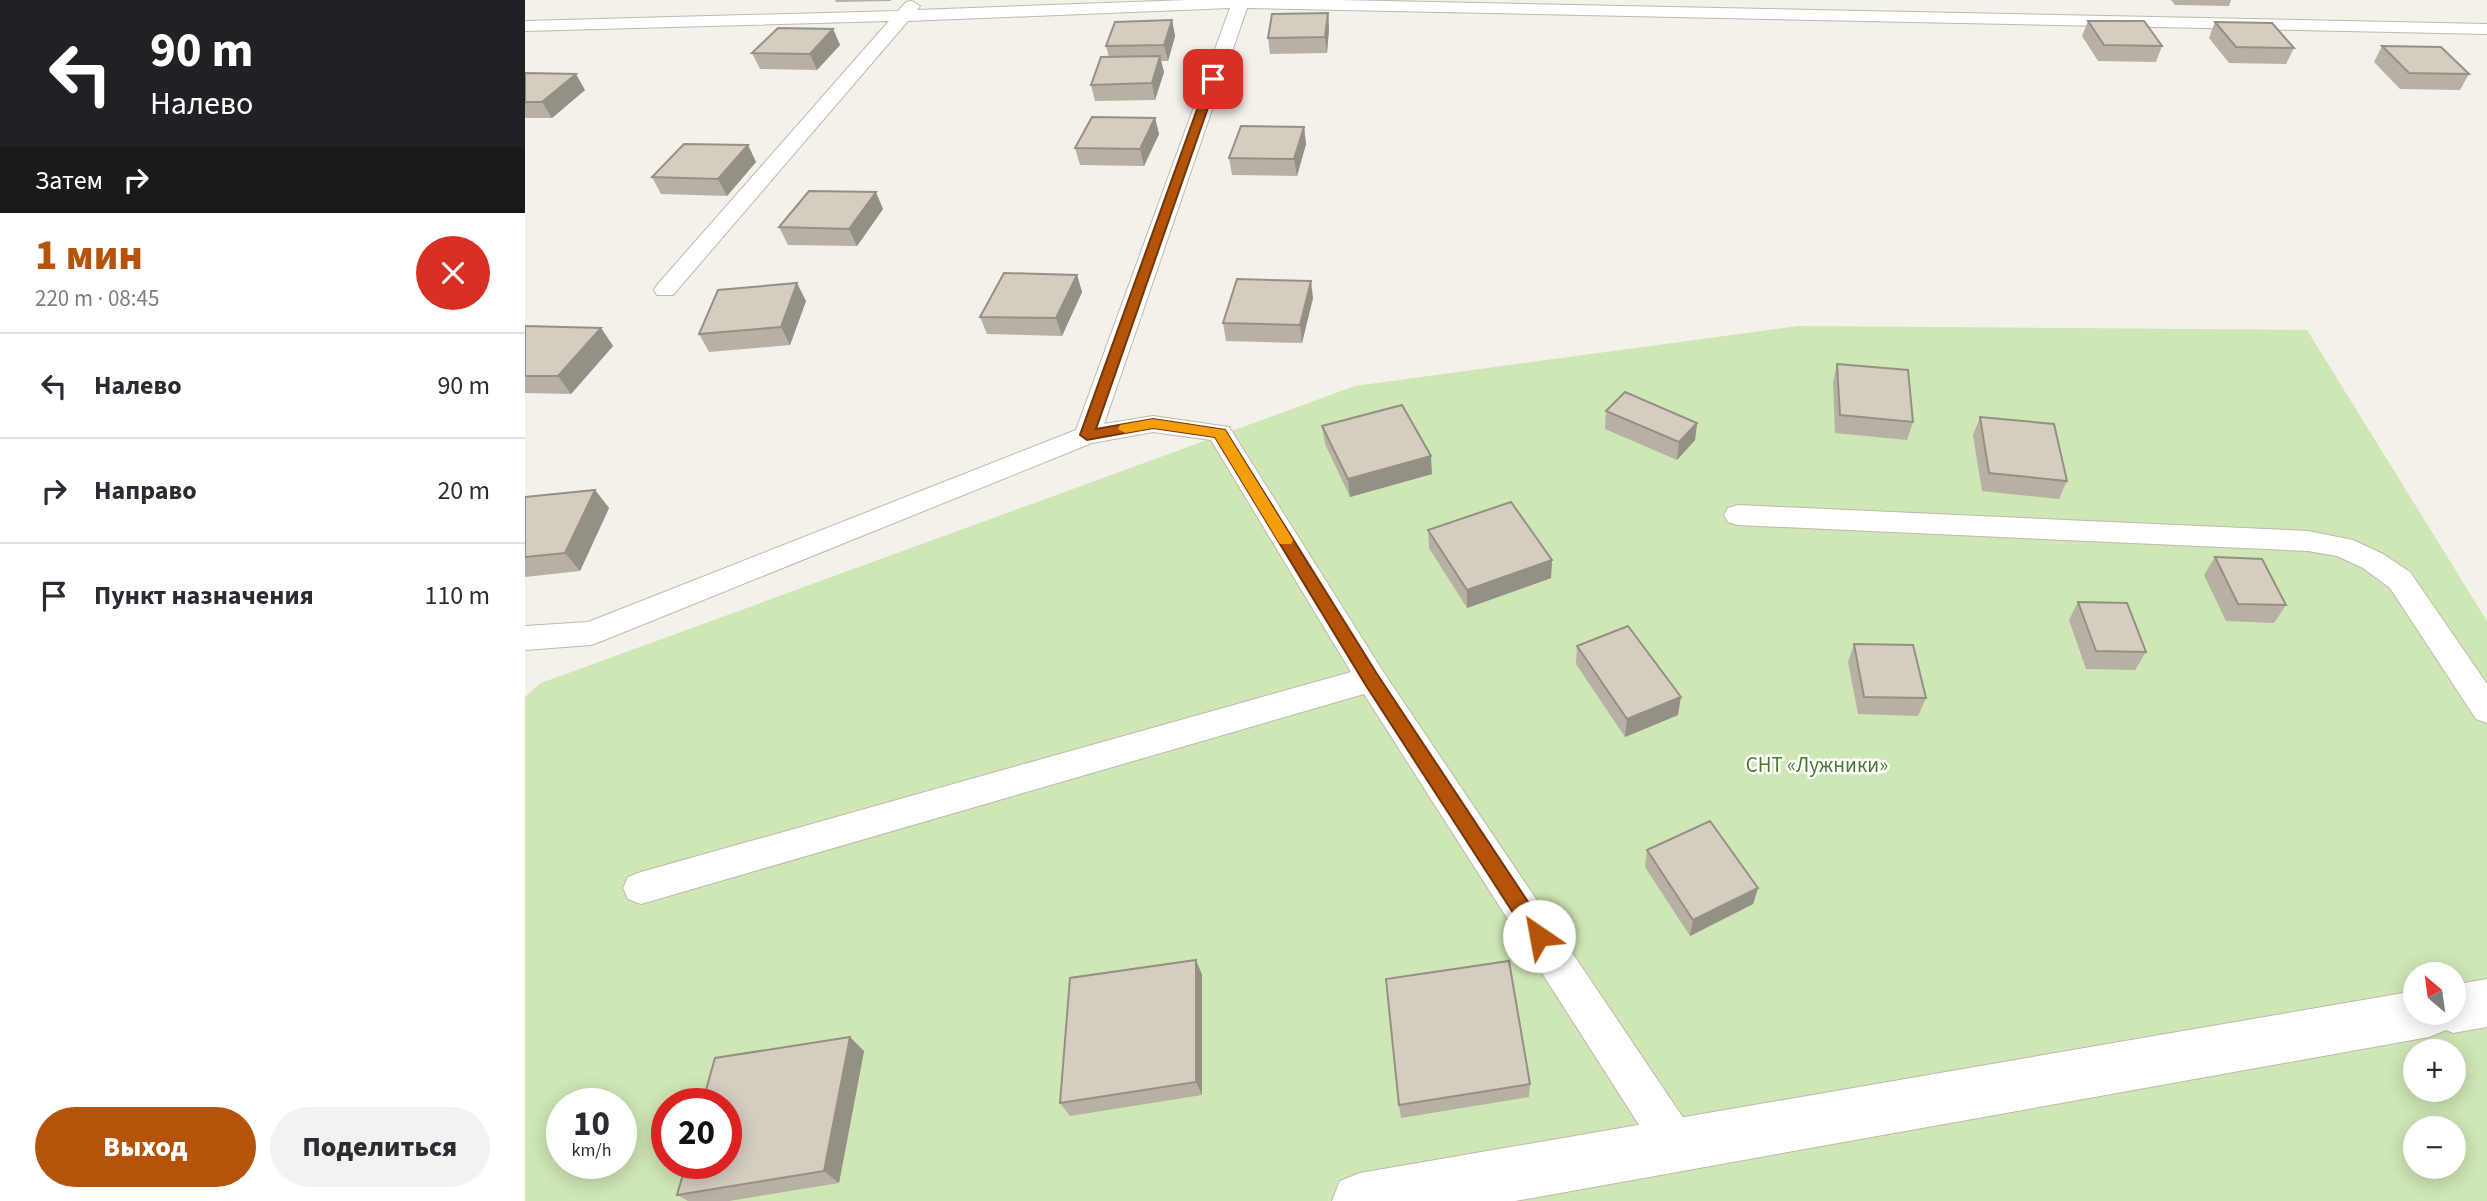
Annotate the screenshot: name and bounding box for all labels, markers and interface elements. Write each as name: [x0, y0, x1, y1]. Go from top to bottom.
text: 90 m: [150, 16, 254, 86]
icon: left: [35, 28, 126, 119]
pin: [1183, 49, 1243, 109]
icon: arrive: [1194, 60, 1232, 98]
text: Налево: [150, 81, 253, 127]
icon: right: [117, 161, 155, 199]
text: Затем: [35, 162, 103, 199]
text: 1 мин: [35, 226, 143, 286]
button: close: [416, 236, 490, 310]
text: 220 m · 08:45: [35, 282, 159, 315]
icon: left: [35, 367, 73, 405]
text: Налево: [94, 367, 182, 404]
text: 90 m: [437, 367, 490, 404]
icon: right: [35, 472, 73, 510]
text: Направо: [94, 472, 197, 509]
text: 20 m: [437, 472, 490, 509]
icon: arrive: [35, 577, 73, 615]
text: Пункт назначения: [94, 577, 314, 614]
text: 110 m: [424, 577, 490, 614]
park label: СНТ «Лужники»: [1746, 750, 1888, 780]
position arrow: [1502, 899, 1576, 973]
north arrow: [2403, 962, 2466, 1026]
map controls: [2403, 962, 2466, 1179]
button: +: [2403, 1039, 2466, 1102]
speed limit sign: 20: [651, 1088, 742, 1179]
text: 10: [573, 1099, 610, 1149]
button: Выход: [35, 1107, 256, 1187]
button: Поделиться: [270, 1107, 490, 1187]
button: −: [2403, 1116, 2466, 1179]
text: km/h: [572, 1138, 611, 1163]

